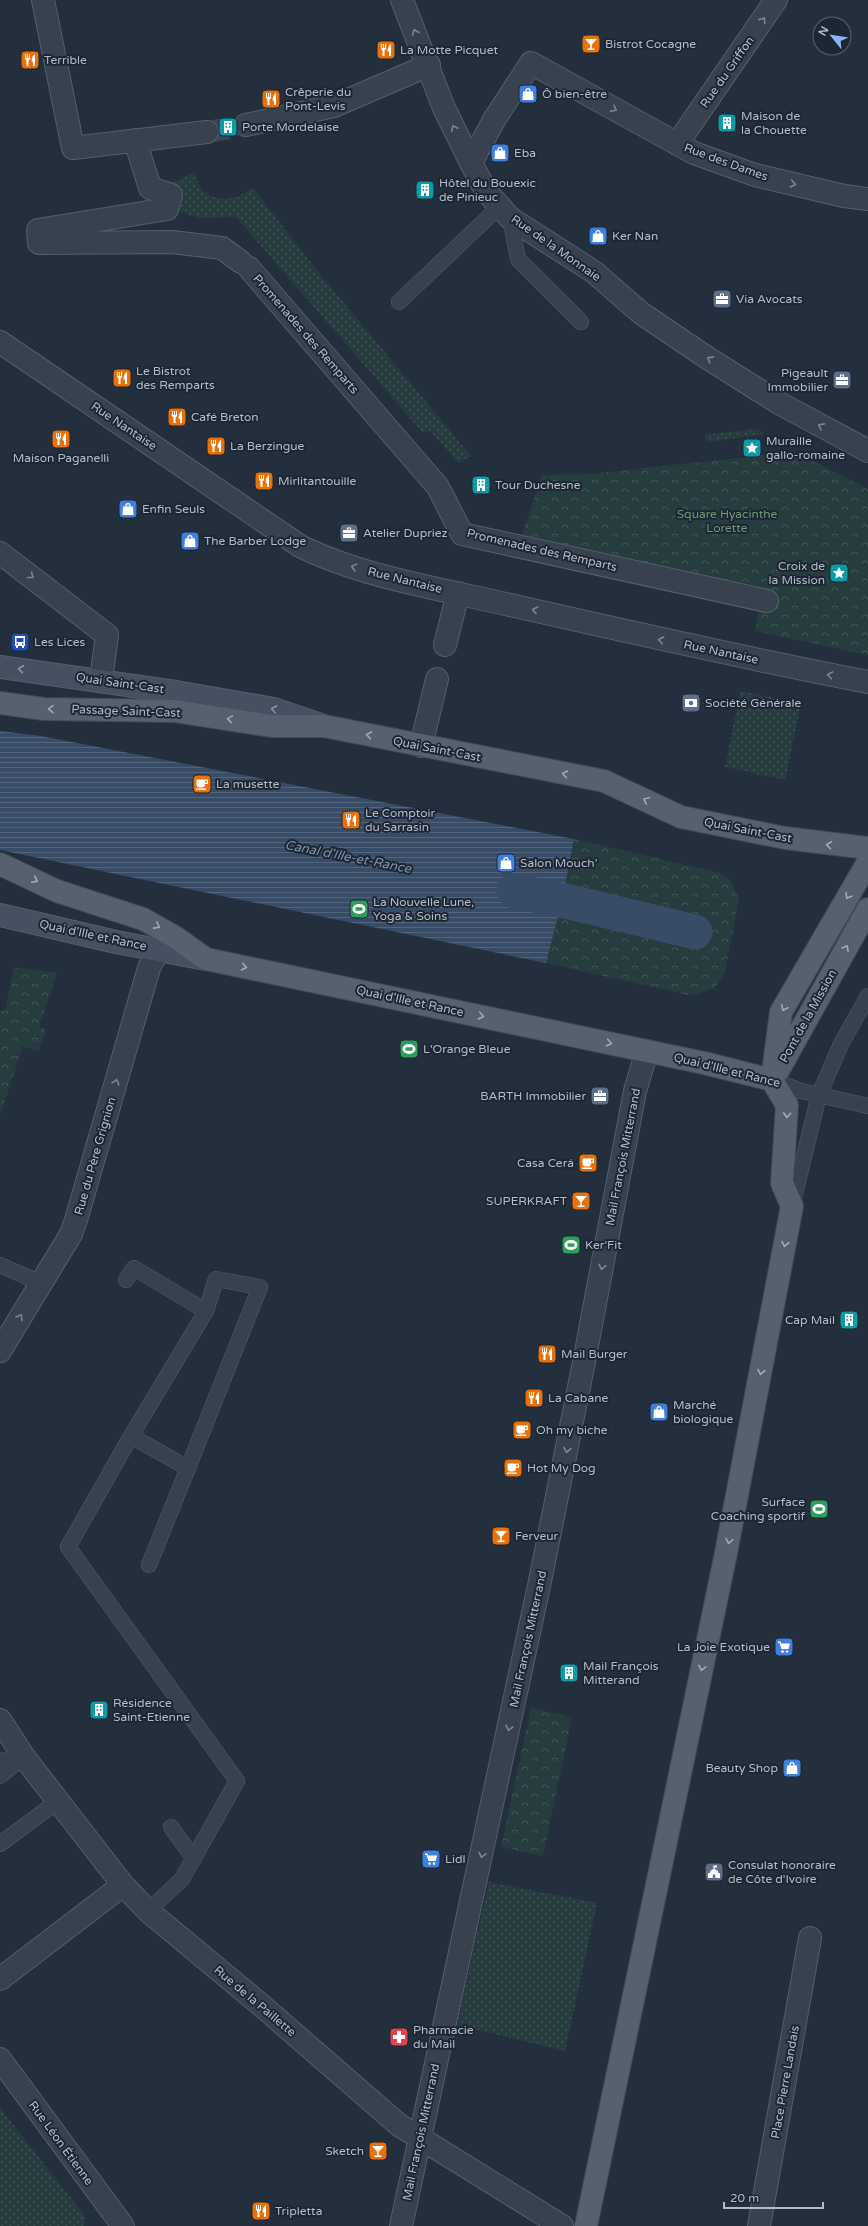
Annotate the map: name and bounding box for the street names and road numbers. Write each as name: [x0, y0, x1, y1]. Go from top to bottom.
street label: Rue du Griffon: [697, 34, 757, 110]
street label: Rue des Dames: [682, 140, 770, 184]
street label: Rue de la Monnaie: [509, 212, 604, 284]
street label: Promenades des Remparts: [250, 271, 362, 397]
street label: Rue Nantaise: [89, 399, 160, 453]
street label: Promenades des Remparts: [466, 526, 619, 574]
street label: Rue Nantaise: [366, 564, 444, 596]
street label: Rue Nantaise: [682, 637, 760, 667]
street label: Quai Saint-Cast: [75, 670, 165, 696]
street label: Passage Saint-Cast: [71, 702, 181, 720]
street label: Quai Saint-Cast: [392, 734, 482, 764]
street label: Quai Saint-Cast: [703, 815, 793, 845]
street label: Quai d'Ille et Rance: [38, 917, 148, 953]
street label: Pont de la Mission: [777, 967, 839, 1065]
street label: Quai d'Ille et Rance: [355, 983, 465, 1019]
street label: Quai d'Ille et Rance: [672, 1050, 782, 1090]
street label: Mail François Mitterrand: [603, 1087, 643, 1227]
street label: Rue du Père Grignion: [71, 1095, 119, 1217]
street label: Mail François Mitterrand: [507, 1569, 549, 1709]
street label: Rue de la Paillette: [211, 1963, 299, 2039]
street label: Place Pierre Landais: [768, 2024, 802, 2140]
street label: Mail François Mitterrand: [400, 2062, 442, 2202]
street label: Rue Léon Étienne: [26, 2098, 96, 2188]

